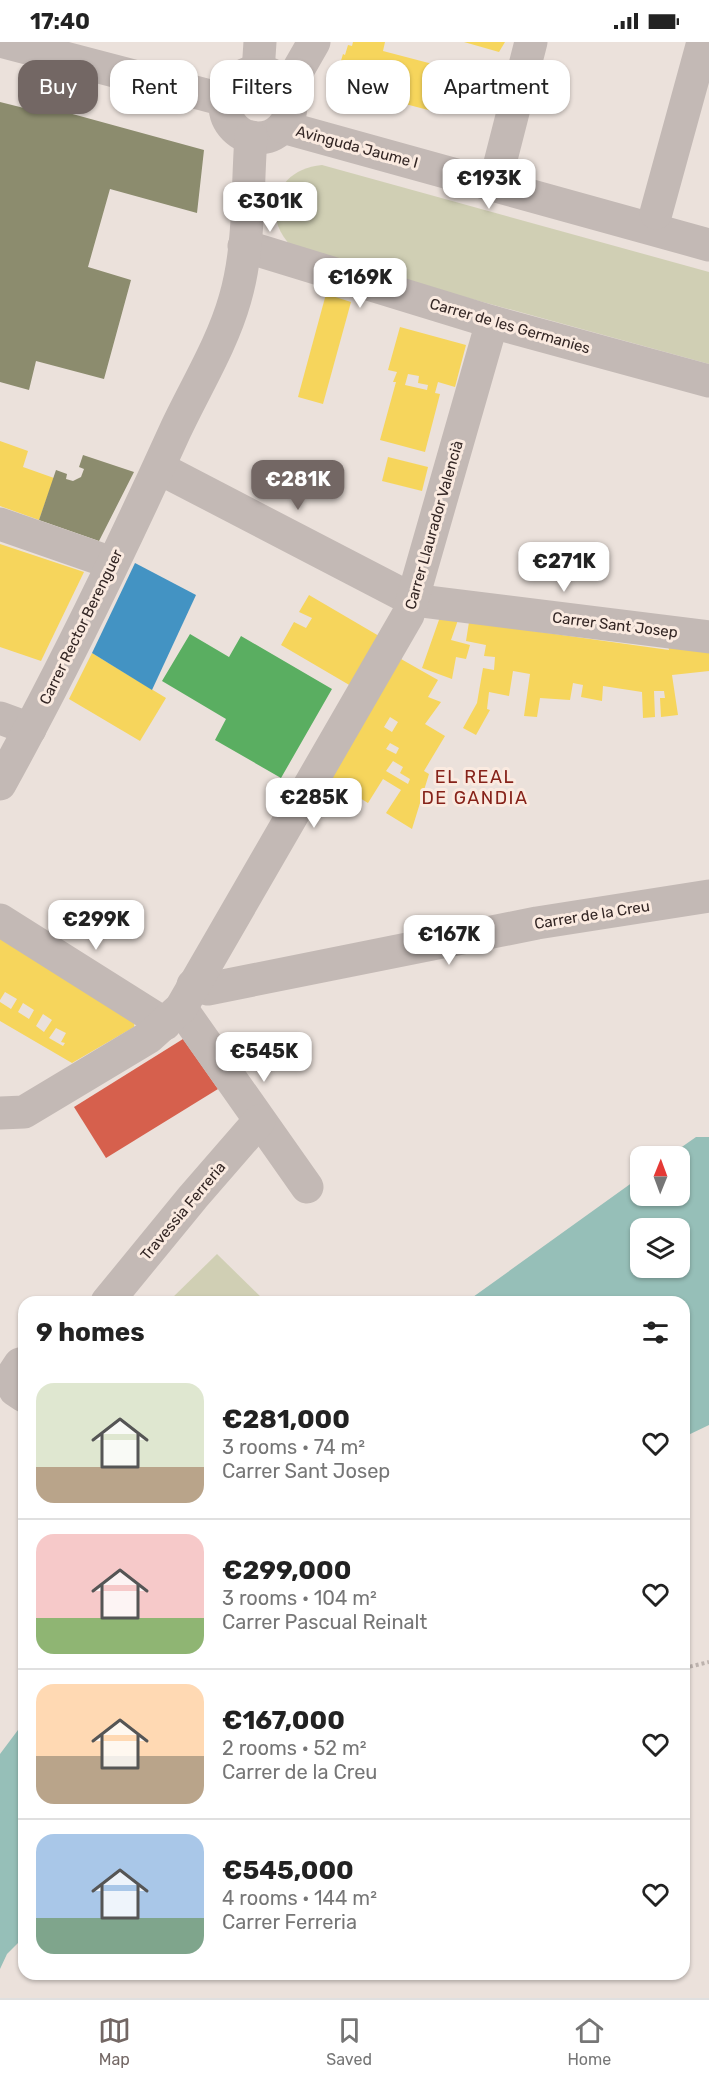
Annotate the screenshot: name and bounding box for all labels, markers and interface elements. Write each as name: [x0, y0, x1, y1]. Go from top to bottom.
text: 17:40: [30, 8, 90, 35]
chip: Buy: [18, 60, 98, 114]
chip: Rent: [110, 60, 198, 114]
chip: Filters: [210, 60, 314, 114]
chip: New: [326, 60, 410, 114]
chip: Apartment: [422, 60, 570, 114]
street label: Avinguda Jaume I: [294, 122, 420, 172]
pin: €193K: [447, 159, 531, 210]
text: €193K: [457, 166, 521, 190]
pin: €301K: [228, 182, 312, 233]
text: €301K: [237, 189, 303, 213]
pin: €169K: [318, 258, 402, 309]
text: €169K: [328, 265, 392, 289]
street label: Carrer de les Germanies: [428, 294, 593, 358]
street label: Carrer Llaurador Valencià: [401, 438, 467, 612]
pin: €281K: [256, 460, 340, 511]
text: €281K: [265, 467, 331, 491]
pin: €271K: [522, 542, 606, 593]
street label: Carrer Rector Berenguer: [36, 546, 127, 708]
text: €271K: [532, 549, 596, 573]
street label: Carrer Sant Josep: [551, 608, 679, 642]
district label: EL REAL DE GANDIA: [421, 766, 529, 809]
pin: €285K: [272, 778, 356, 829]
text: €285K: [280, 785, 348, 809]
street label: Carrer de la Creu: [533, 897, 651, 933]
pin: €299K: [54, 900, 138, 951]
text: €299K: [62, 907, 130, 931]
pin: €167K: [407, 915, 491, 966]
text: €167K: [418, 922, 480, 946]
pin: €545K: [222, 1032, 306, 1083]
text: €545K: [230, 1039, 298, 1063]
north arrow: [630, 1146, 690, 1206]
map controls: [630, 1146, 690, 1278]
street label: Travessia Ferreria: [137, 1158, 229, 1264]
button: layers: [630, 1218, 690, 1278]
icon: filters: [639, 1316, 672, 1349]
text: 9 homes: [36, 1317, 145, 1348]
text: €281,000: [222, 1404, 350, 1435]
icon: home: [84, 1407, 156, 1479]
icon: heart: [639, 1427, 672, 1460]
text: 3 rooms · 74 m²: [222, 1435, 365, 1459]
text: Carrer Sant Josep: [222, 1459, 390, 1483]
text: €299,000: [222, 1555, 351, 1586]
icon: home: [84, 1558, 156, 1630]
icon: heart: [639, 1578, 672, 1611]
text: 3 rooms · 104 m²: [222, 1586, 377, 1610]
text: Carrer Pascual Reinalt: [222, 1610, 427, 1634]
text: €167,000: [222, 1705, 345, 1736]
icon: home: [84, 1708, 156, 1780]
icon: heart: [639, 1728, 672, 1761]
text: 2 rooms · 52 m²: [222, 1736, 367, 1760]
text: Carrer de la Creu: [222, 1760, 377, 1784]
text: €545,000: [222, 1855, 354, 1886]
icon: home: [84, 1858, 156, 1930]
icon: heart: [639, 1878, 672, 1911]
text: 4 rooms · 144 m²: [222, 1886, 377, 1910]
text: Carrer Ferreria: [222, 1910, 357, 1934]
tab: Map: [98, 2014, 131, 2069]
tab: Saved: [326, 2014, 372, 2069]
tab: Home: [567, 2014, 611, 2069]

